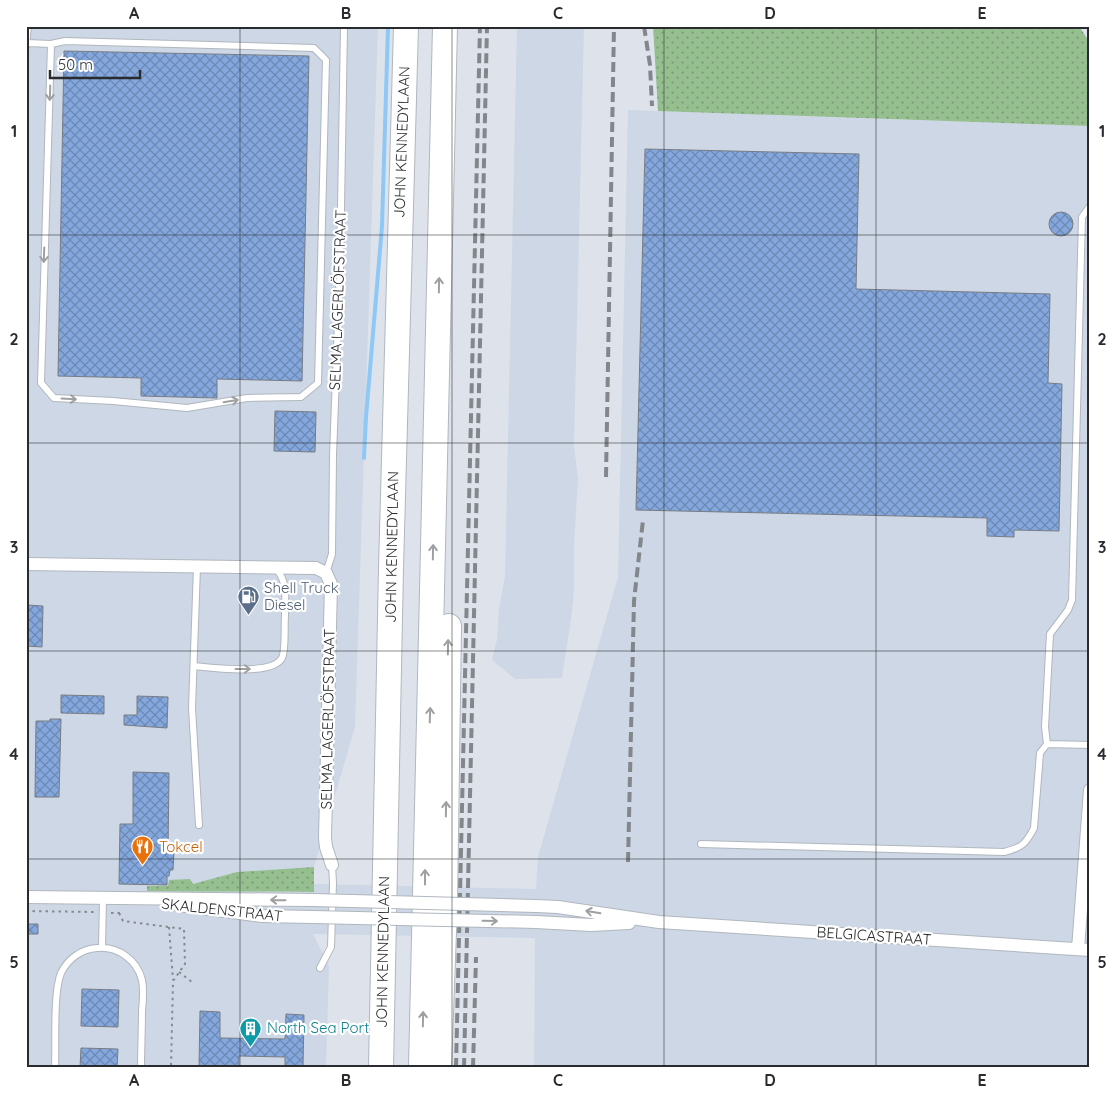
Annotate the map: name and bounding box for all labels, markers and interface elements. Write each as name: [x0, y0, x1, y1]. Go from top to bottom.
text: A: [129, 3, 140, 23]
text: B: [341, 3, 351, 23]
text: C: [553, 3, 563, 23]
text: D: [764, 3, 776, 23]
text: E: [977, 3, 987, 23]
scale bar: [50, 48, 140, 80]
text: 50 m: [58, 55, 93, 74]
street label: JOHN KENNEDYLAAN: [389, 66, 414, 218]
one-way arrow: [45, 85, 54, 101]
text: 1: [11, 121, 17, 141]
text: 1: [1099, 121, 1105, 141]
street label: SELMA LAGERLÖFSTRAAT: [325, 209, 350, 391]
one-way arrow: [39, 247, 49, 263]
one-way arrow: [434, 277, 444, 294]
text: 2: [9, 329, 19, 349]
text: 2: [1097, 329, 1107, 349]
one-way arrow: [61, 394, 77, 403]
one-way arrow: [222, 396, 238, 406]
street label: JOHN KENNEDYLAAN: [381, 471, 402, 623]
text: 3: [10, 537, 18, 557]
text: 3: [1098, 537, 1106, 557]
one-way arrow: [429, 545, 438, 561]
place label: Shell Truck Diesel: [264, 578, 339, 614]
fuel station icon: Shell Truck Diesel: [236, 585, 260, 616]
street label: SELMA LAGERLÖFSTRAAT: [316, 628, 339, 810]
one-way arrow: [443, 639, 453, 655]
one-way arrow: [234, 664, 250, 674]
one-way arrow: [425, 707, 435, 724]
text: 4: [9, 744, 19, 764]
text: 4: [1097, 744, 1107, 764]
one-way arrow: [441, 801, 451, 818]
restaurant icon: Tokcel: [131, 835, 155, 866]
place label: Tokcel: [159, 837, 203, 856]
one-way arrow: [420, 870, 430, 886]
street label: JOHN KENNEDYLAAN: [372, 876, 393, 1028]
street label: SKALDENSTRAAT: [161, 894, 284, 925]
one-way arrow: [270, 895, 286, 905]
one-way arrow: [586, 907, 602, 917]
one-way arrow: [481, 916, 497, 926]
street label: BELGICASTRAAT: [816, 922, 932, 949]
text: 5: [9, 952, 19, 972]
text: 5: [1097, 952, 1107, 972]
one-way arrow: [418, 1011, 427, 1027]
building icon: North Sea Port: [239, 1016, 263, 1047]
place label: North Sea Port: [267, 1018, 369, 1037]
text: A: [129, 1070, 140, 1090]
text: B: [341, 1070, 351, 1090]
text: C: [553, 1070, 563, 1090]
text: D: [764, 1070, 776, 1090]
text: E: [977, 1070, 987, 1090]

